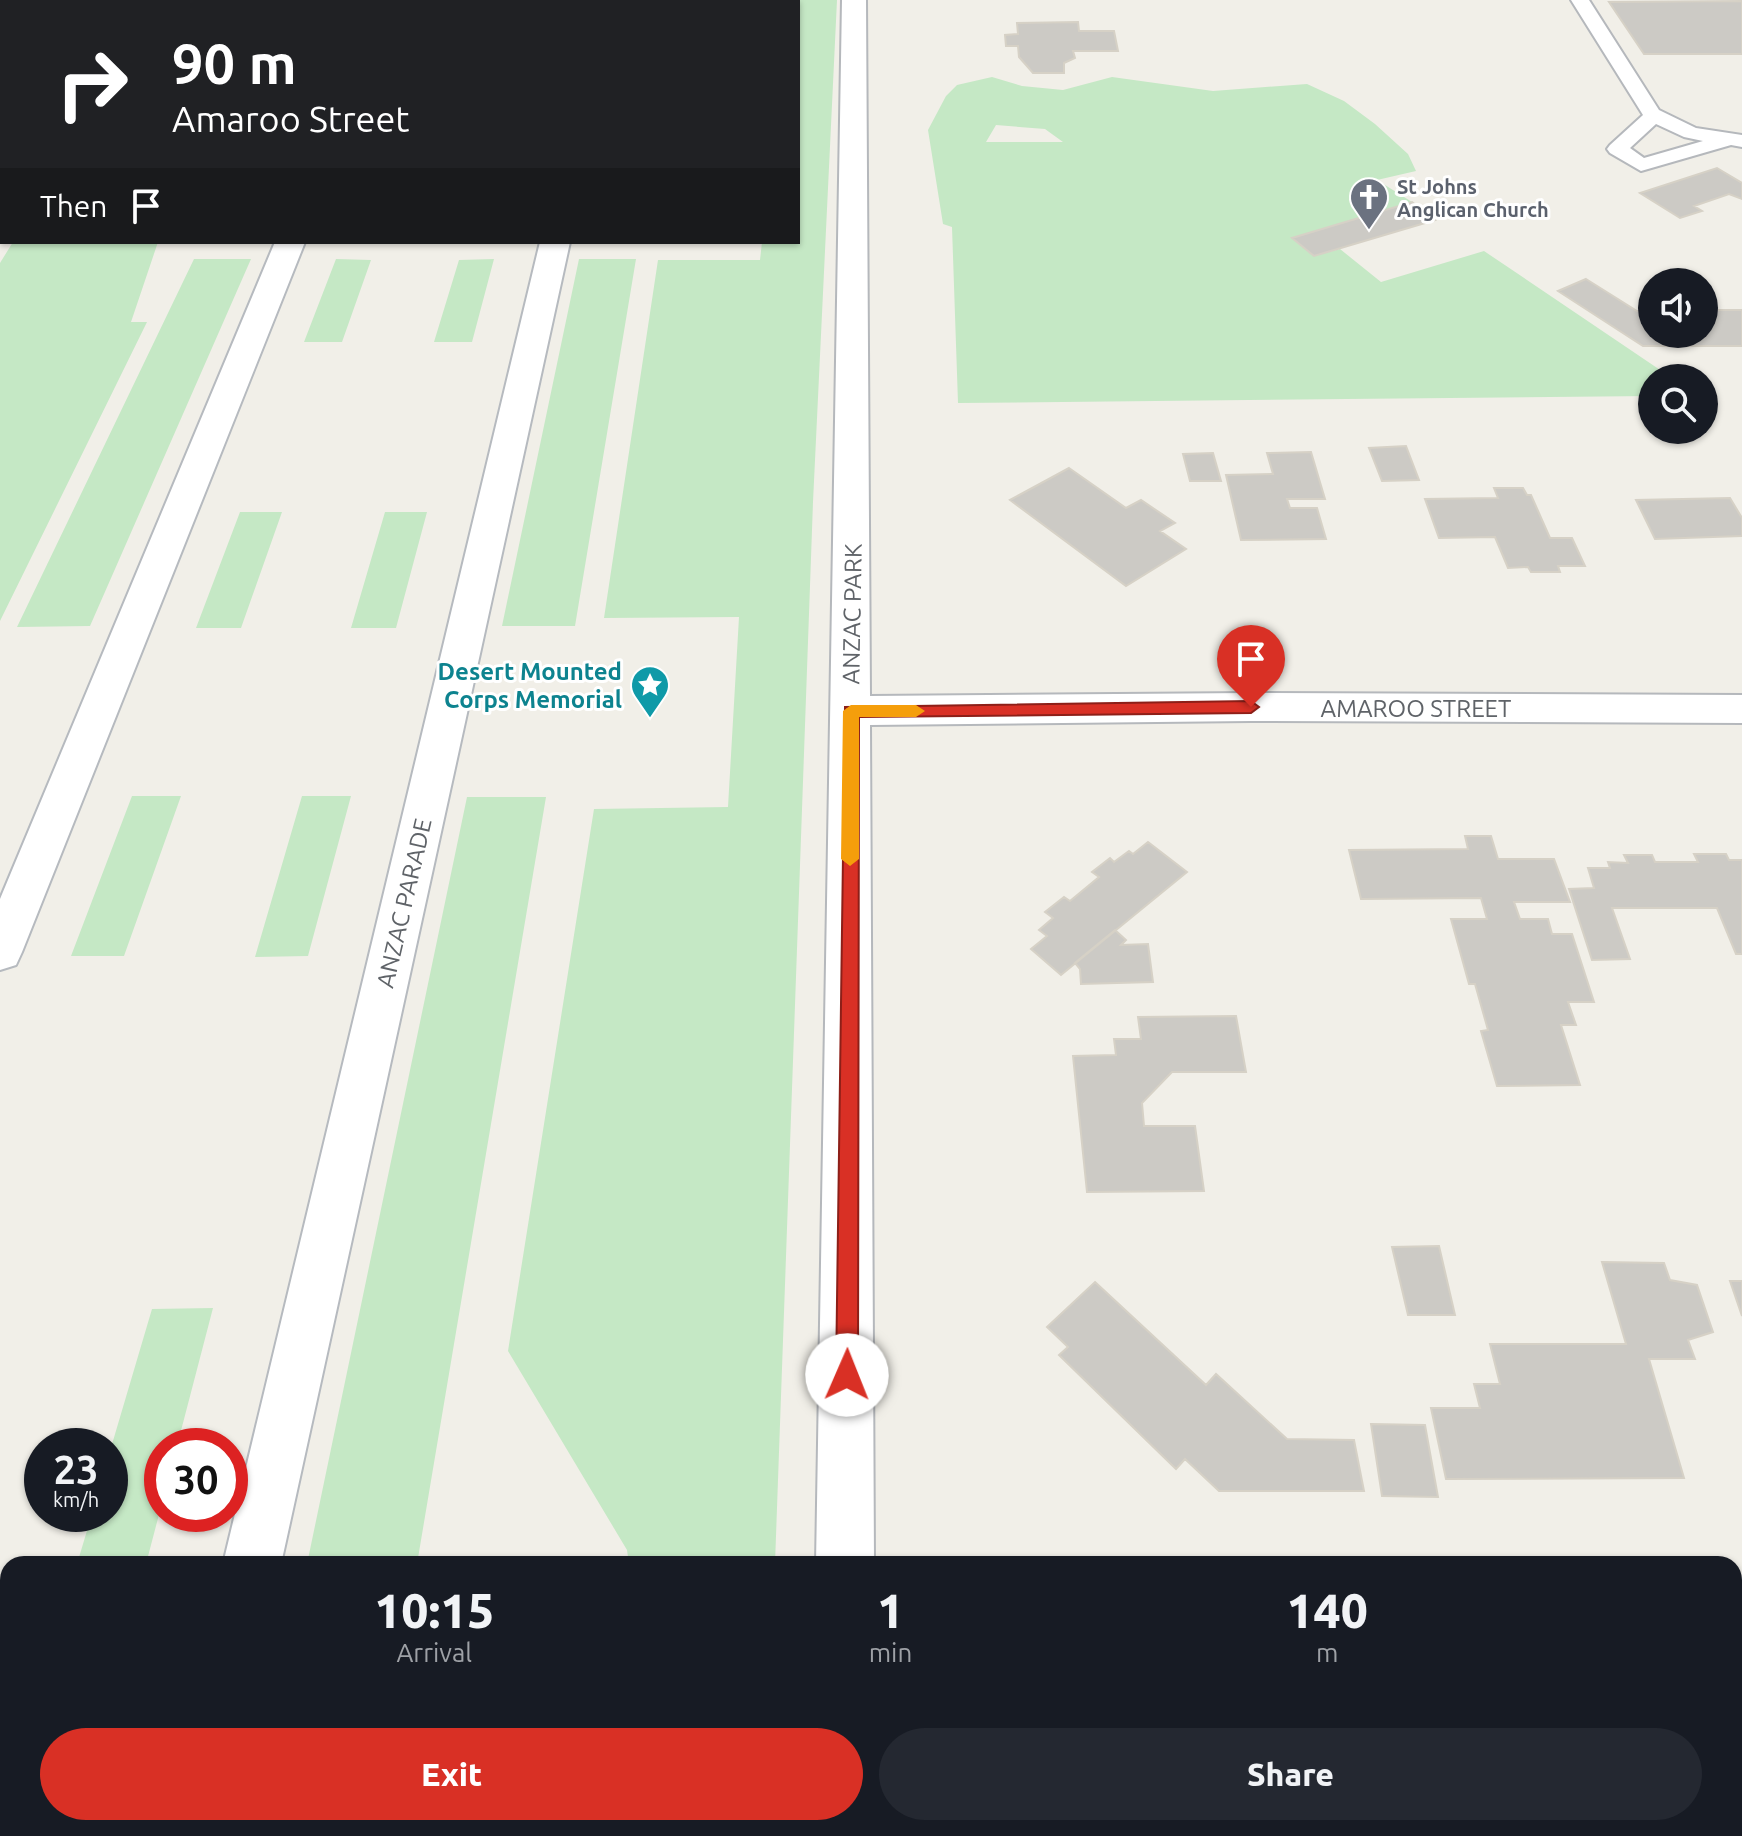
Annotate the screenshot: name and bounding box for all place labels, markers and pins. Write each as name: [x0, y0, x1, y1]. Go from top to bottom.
place label: St Johns Anglican Church: [1397, 175, 1549, 221]
church icon: St Johns Anglican Church: [1348, 176, 1390, 231]
pin: [1217, 625, 1285, 707]
place label: Desert Mounted Corps Memorial: [438, 658, 622, 713]
place icon: Desert Mounted Corps Memorial: [629, 664, 671, 719]

